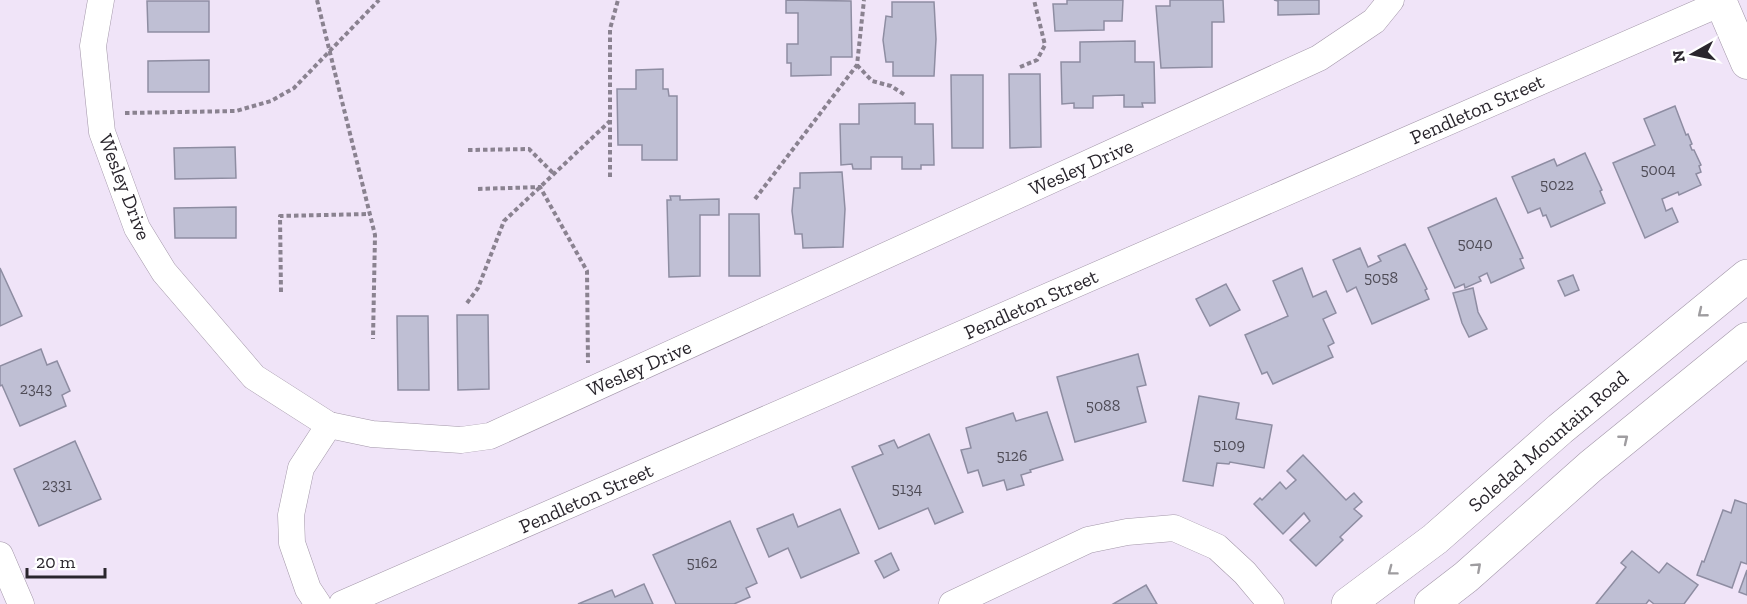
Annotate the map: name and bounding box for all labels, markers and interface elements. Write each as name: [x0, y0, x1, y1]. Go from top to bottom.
north arrow: [1663, 24, 1723, 84]
text: N: [1668, 49, 1689, 64]
street label: Pendleton Street: [1406, 69, 1548, 149]
street label: Wesley Drive: [94, 131, 156, 243]
street label: Wesley Drive: [1025, 133, 1137, 201]
house number: 5004: [1640, 160, 1676, 179]
house number: 5022: [1540, 175, 1574, 194]
house number: 5040: [1457, 234, 1493, 253]
street label: Pendleton Street: [960, 264, 1102, 344]
house number: 5058: [1364, 268, 1398, 287]
one-way arrow: [1698, 306, 1709, 317]
street label: Wesley Drive: [583, 334, 695, 402]
street label: Soledad Mountain Road: [1463, 365, 1633, 517]
house number: 2343: [20, 379, 52, 398]
house number: 5088: [1086, 396, 1120, 415]
house number: 5109: [1213, 435, 1245, 454]
one-way arrow: [1617, 436, 1628, 447]
house number: 5126: [996, 446, 1028, 465]
street label: Pendleton Street: [515, 458, 657, 538]
house number: 2331: [42, 475, 72, 494]
house number: 5134: [892, 479, 923, 498]
scale bar: [27, 541, 105, 579]
text: 20 m: [36, 551, 76, 573]
house number: 5162: [686, 553, 718, 572]
one-way arrow: [1470, 563, 1481, 574]
one-way arrow: [1387, 564, 1398, 575]

